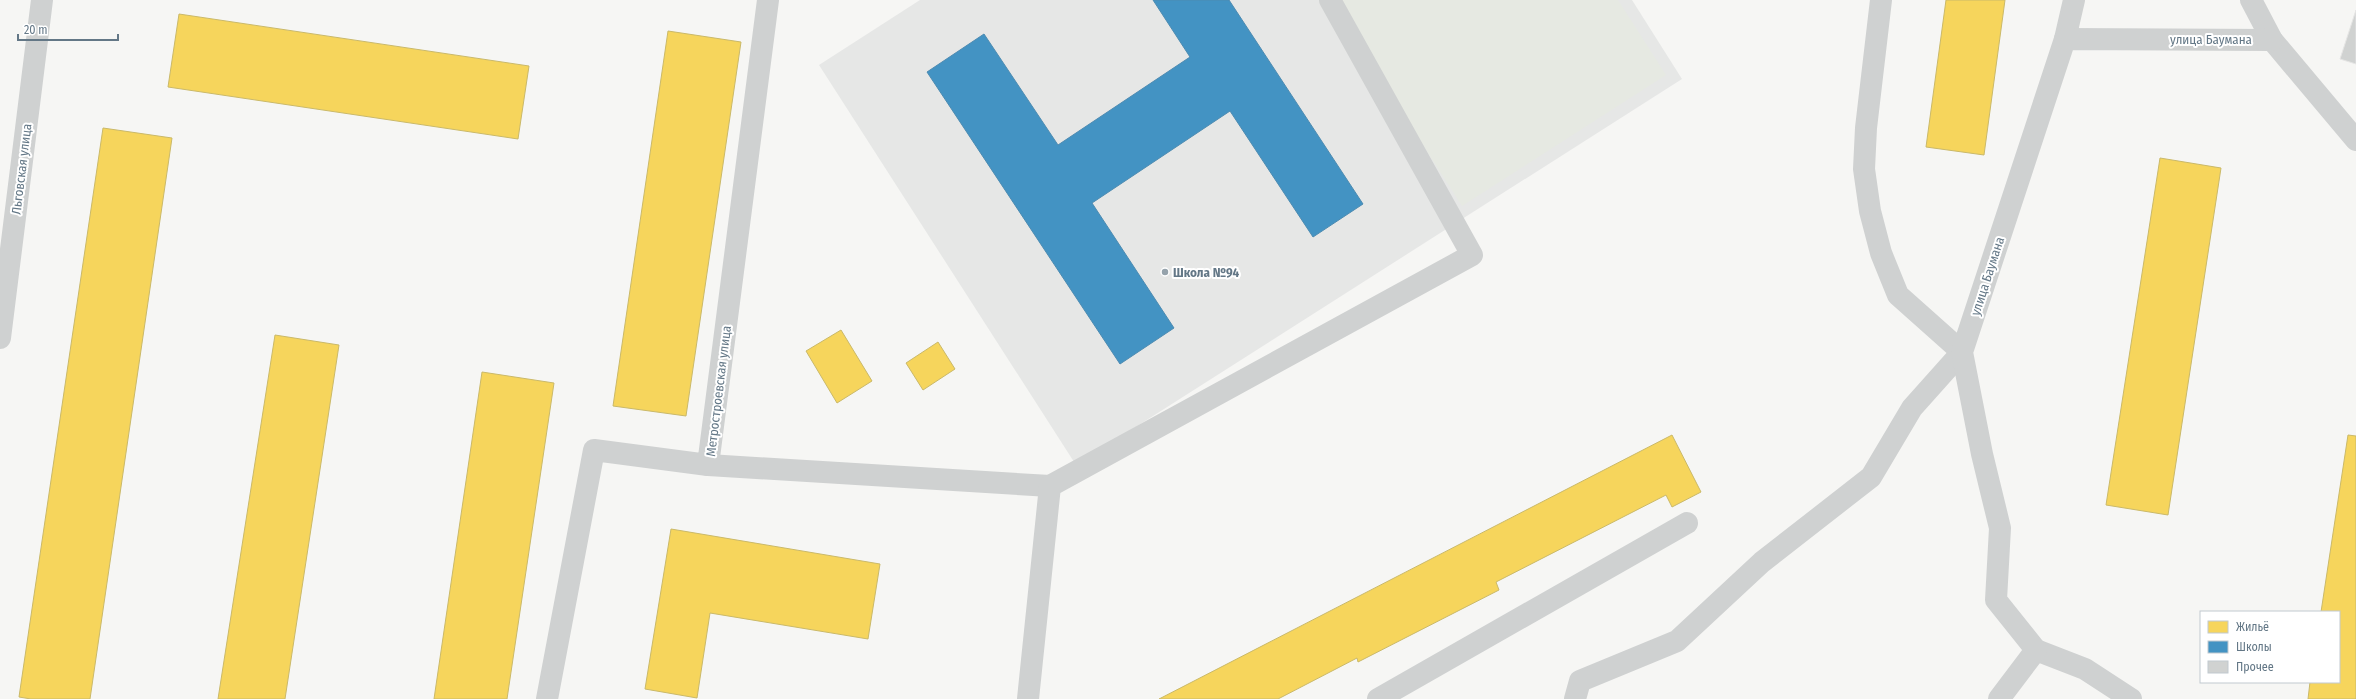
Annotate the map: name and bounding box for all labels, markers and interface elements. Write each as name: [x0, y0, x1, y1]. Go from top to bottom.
scale bar: [18, 16, 118, 42]
text: 20 m: [24, 23, 48, 37]
street label: улица Баумана: [2170, 32, 2252, 47]
street label: Льговская улица: [8, 123, 35, 215]
street label: улица Баумана: [1968, 235, 2007, 317]
place label: Школа №94: [1173, 265, 1240, 280]
marker: Школа №94: [1160, 267, 1170, 277]
street label: Метростроевская улица: [703, 325, 734, 457]
legend: [2200, 611, 2340, 683]
text: Жильё: [2236, 620, 2269, 634]
text: Школы: [2236, 640, 2272, 654]
text: Прочее: [2236, 660, 2274, 674]

